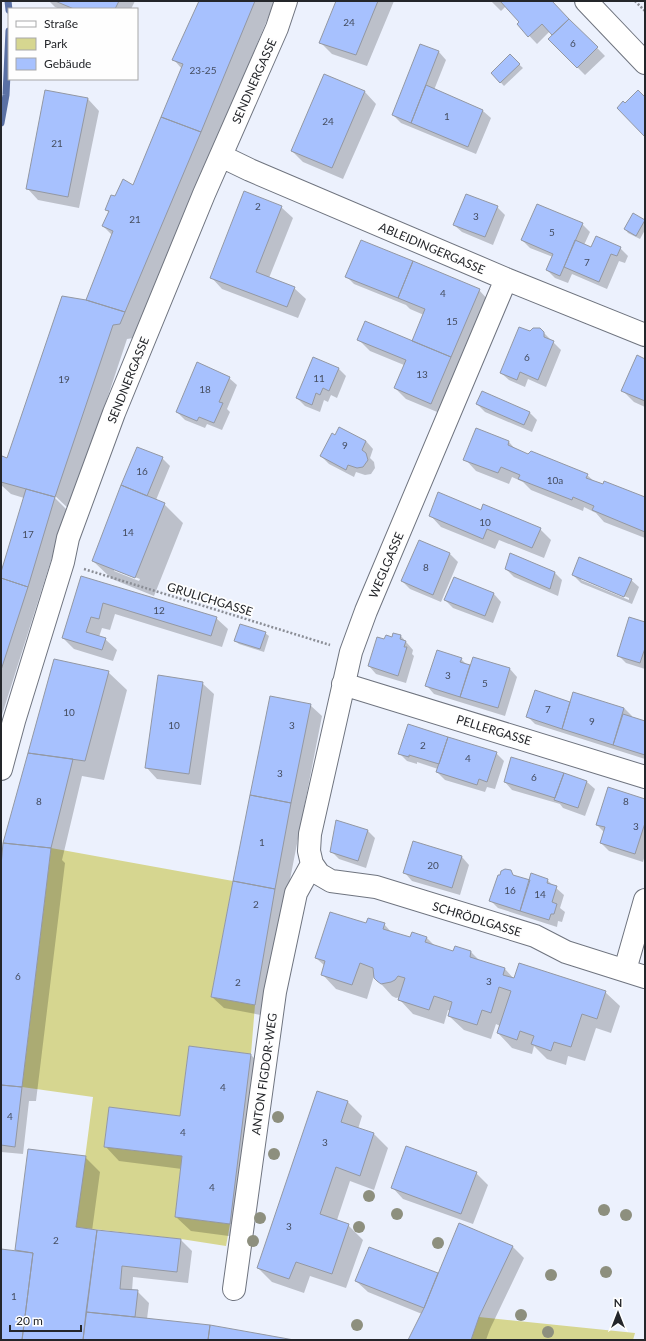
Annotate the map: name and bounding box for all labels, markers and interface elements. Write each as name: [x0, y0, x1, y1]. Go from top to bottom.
legend: [8, 8, 138, 80]
text: Straße: [44, 16, 78, 31]
house number: 24: [343, 16, 355, 28]
text: Park: [44, 36, 68, 51]
street label: SENDNERGASSE: [228, 36, 280, 126]
house number: 6: [570, 37, 576, 49]
text: Gebäude: [44, 56, 91, 71]
house number: 23-25: [190, 64, 217, 76]
house number: 1: [444, 110, 450, 122]
house number: 24: [322, 115, 334, 127]
house number: 21: [51, 137, 63, 149]
house number: 2: [255, 200, 261, 212]
house number: 3: [473, 210, 479, 222]
house number: 21: [129, 213, 141, 225]
street label: ABLEIDINGERGASSE: [377, 219, 487, 277]
house number: 5: [549, 226, 555, 238]
house number: 7: [584, 256, 590, 268]
house number: 4: [440, 287, 446, 299]
house number: 15: [446, 315, 458, 327]
street label: SENDNERGASSE: [104, 334, 152, 425]
house number: 6: [524, 351, 530, 363]
house number: 13: [416, 368, 428, 380]
house number: 11: [313, 372, 325, 384]
house number: 19: [58, 373, 70, 385]
house number: 18: [199, 383, 211, 395]
house number: 9: [342, 439, 348, 451]
house number: 16: [136, 465, 148, 477]
house number: 10a: [547, 474, 563, 486]
house number: 10: [479, 516, 491, 528]
house number: 14: [122, 526, 134, 538]
house number: 17: [22, 528, 34, 540]
street label: WEGLGASSE: [365, 530, 407, 600]
house number: 8: [423, 561, 429, 573]
street label: GRULICHGASSE: [165, 579, 255, 619]
house number: 12: [153, 604, 165, 616]
house number: 3: [445, 669, 451, 681]
house number: 5: [482, 677, 488, 689]
house number: 7: [545, 703, 551, 715]
house number: 10: [63, 706, 75, 718]
street label: PELLERGASSE: [455, 711, 533, 749]
house number: 9: [589, 715, 595, 727]
house number: 10: [168, 719, 180, 731]
house number: 3: [289, 719, 295, 731]
house number: 2: [420, 739, 426, 751]
house number: 4: [465, 752, 471, 764]
house number: 3: [277, 767, 283, 779]
house number: 6: [531, 771, 537, 783]
house number: 8: [36, 795, 42, 807]
house number: 8: [623, 795, 629, 807]
house number: 3: [633, 820, 639, 832]
house number: 1: [259, 836, 265, 848]
house number: 20: [427, 859, 439, 871]
house number: 16: [504, 884, 516, 896]
house number: 14: [534, 888, 546, 900]
house number: 2: [253, 898, 259, 910]
street label: SCHRÖDLGASSE: [431, 898, 523, 940]
house number: 6: [15, 970, 21, 982]
house number: 3: [486, 975, 492, 987]
house number: 2: [235, 976, 241, 988]
street label: ANTON FIGDOR-WEG: [248, 1012, 280, 1136]
house number: 4: [220, 1081, 226, 1093]
house number: 4: [7, 1110, 13, 1122]
house number: 4: [180, 1126, 186, 1138]
house number: 3: [322, 1136, 328, 1148]
house number: 4: [209, 1181, 215, 1193]
house number: 3: [286, 1220, 292, 1232]
house number: 2: [53, 1234, 59, 1246]
house number: 1: [11, 1290, 17, 1302]
north arrow: [598, 1293, 638, 1333]
text: N: [614, 1296, 622, 1309]
scale bar: [10, 1307, 81, 1333]
text: 20 m: [16, 1313, 43, 1328]

